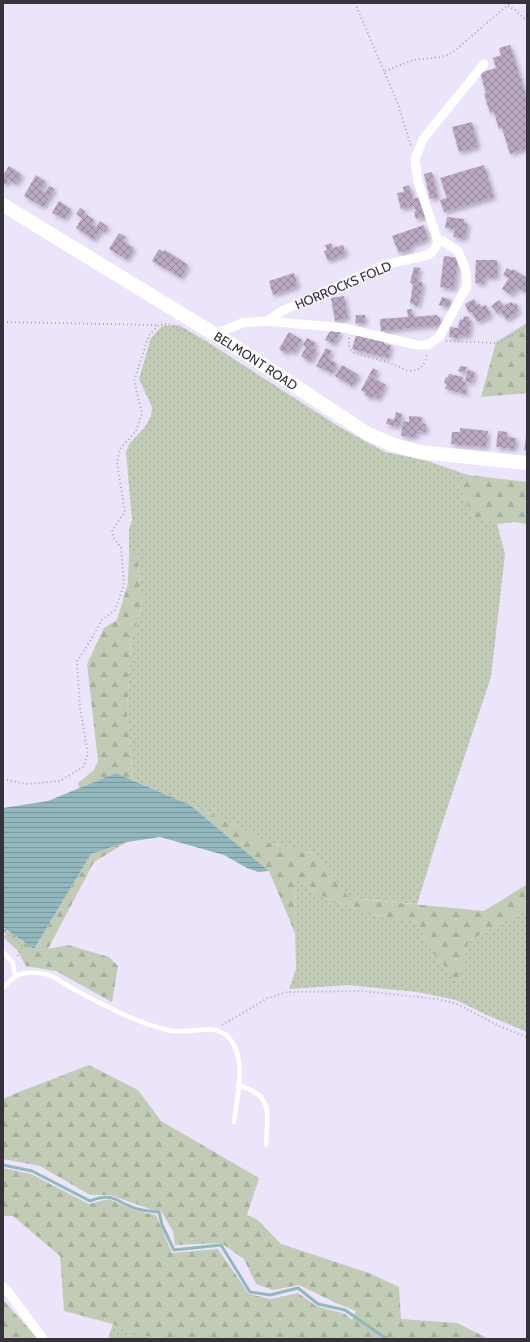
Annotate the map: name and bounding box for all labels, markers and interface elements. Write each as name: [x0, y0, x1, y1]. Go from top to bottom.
street label: HORROCKS FOLD: [292, 257, 394, 313]
street label: BELMONT ROAD: [211, 328, 301, 393]

